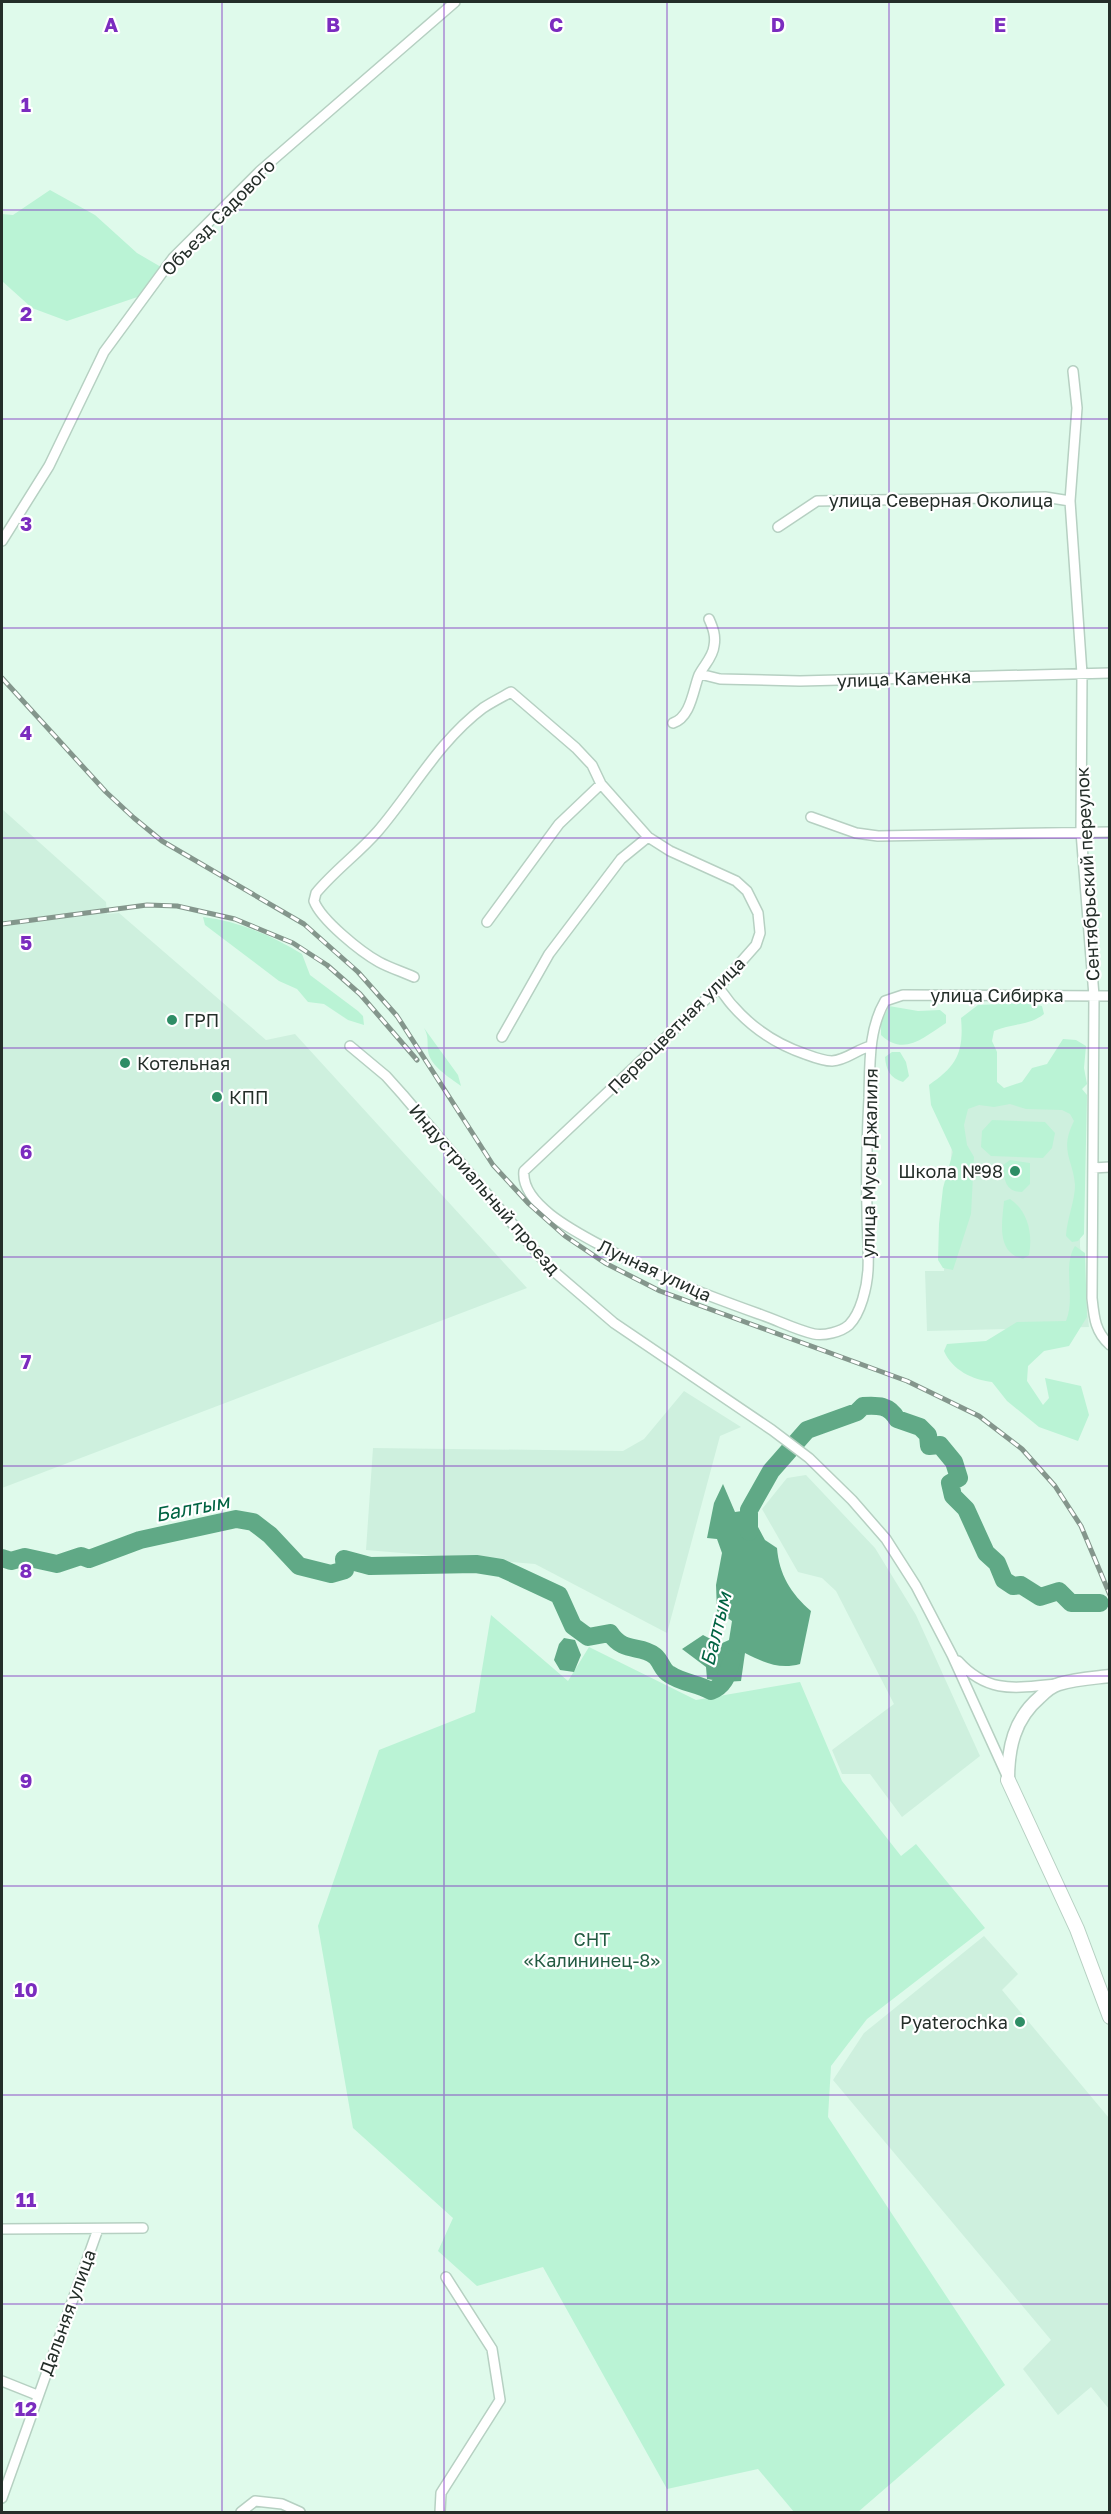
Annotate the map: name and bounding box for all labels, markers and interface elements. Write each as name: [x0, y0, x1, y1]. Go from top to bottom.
text: A: [104, 12, 118, 36]
text: B: [326, 12, 340, 36]
text: C: [549, 12, 563, 36]
text: D: [771, 12, 785, 36]
text: E: [994, 12, 1006, 36]
text: 1: [21, 92, 31, 116]
street label: Объезд Садового: [157, 154, 279, 280]
text: 2: [20, 301, 32, 325]
street label: улица Северная Околица: [829, 489, 1053, 511]
text: 3: [20, 511, 32, 535]
street label: улица Каменка: [836, 665, 972, 691]
text: 4: [20, 720, 32, 744]
street label: Сентябрьский переулок: [1070, 766, 1104, 982]
text: 5: [20, 930, 32, 954]
street label: Первоцветная улица: [603, 952, 749, 1098]
street label: улица Сибирка: [930, 984, 1064, 1006]
place label: ГРП: [184, 1009, 219, 1031]
marker: ГРП: [165, 1013, 179, 1027]
place label: Котельная: [137, 1052, 230, 1074]
marker: Котельная: [118, 1056, 132, 1070]
street label: улица Мусы Джалиля: [856, 1068, 882, 1258]
place label: КПП: [229, 1086, 269, 1108]
marker: КПП: [210, 1090, 224, 1104]
street label: Индустриальный проезд: [405, 1099, 565, 1279]
text: 6: [20, 1139, 32, 1163]
place label: Школа №98: [898, 1160, 1003, 1182]
marker: Школа №98: [1008, 1164, 1022, 1178]
street label: Лунная улица: [595, 1234, 715, 1306]
text: 7: [21, 1349, 32, 1373]
water label: Балтым: [153, 1488, 233, 1526]
text: 8: [20, 1558, 32, 1582]
water label: Балтым: [694, 1588, 736, 1668]
text: 9: [20, 1768, 32, 1792]
park label: СНТ «Калининец-8»: [524, 1928, 660, 1971]
text: 10: [14, 1977, 38, 2001]
place label: Pyaterochka: [900, 2011, 1008, 2033]
marker: Pyaterochka: [1013, 2015, 1027, 2029]
text: 11: [16, 2187, 36, 2211]
street label: Дальняя улица: [34, 2246, 100, 2378]
text: 12: [15, 2396, 37, 2420]

